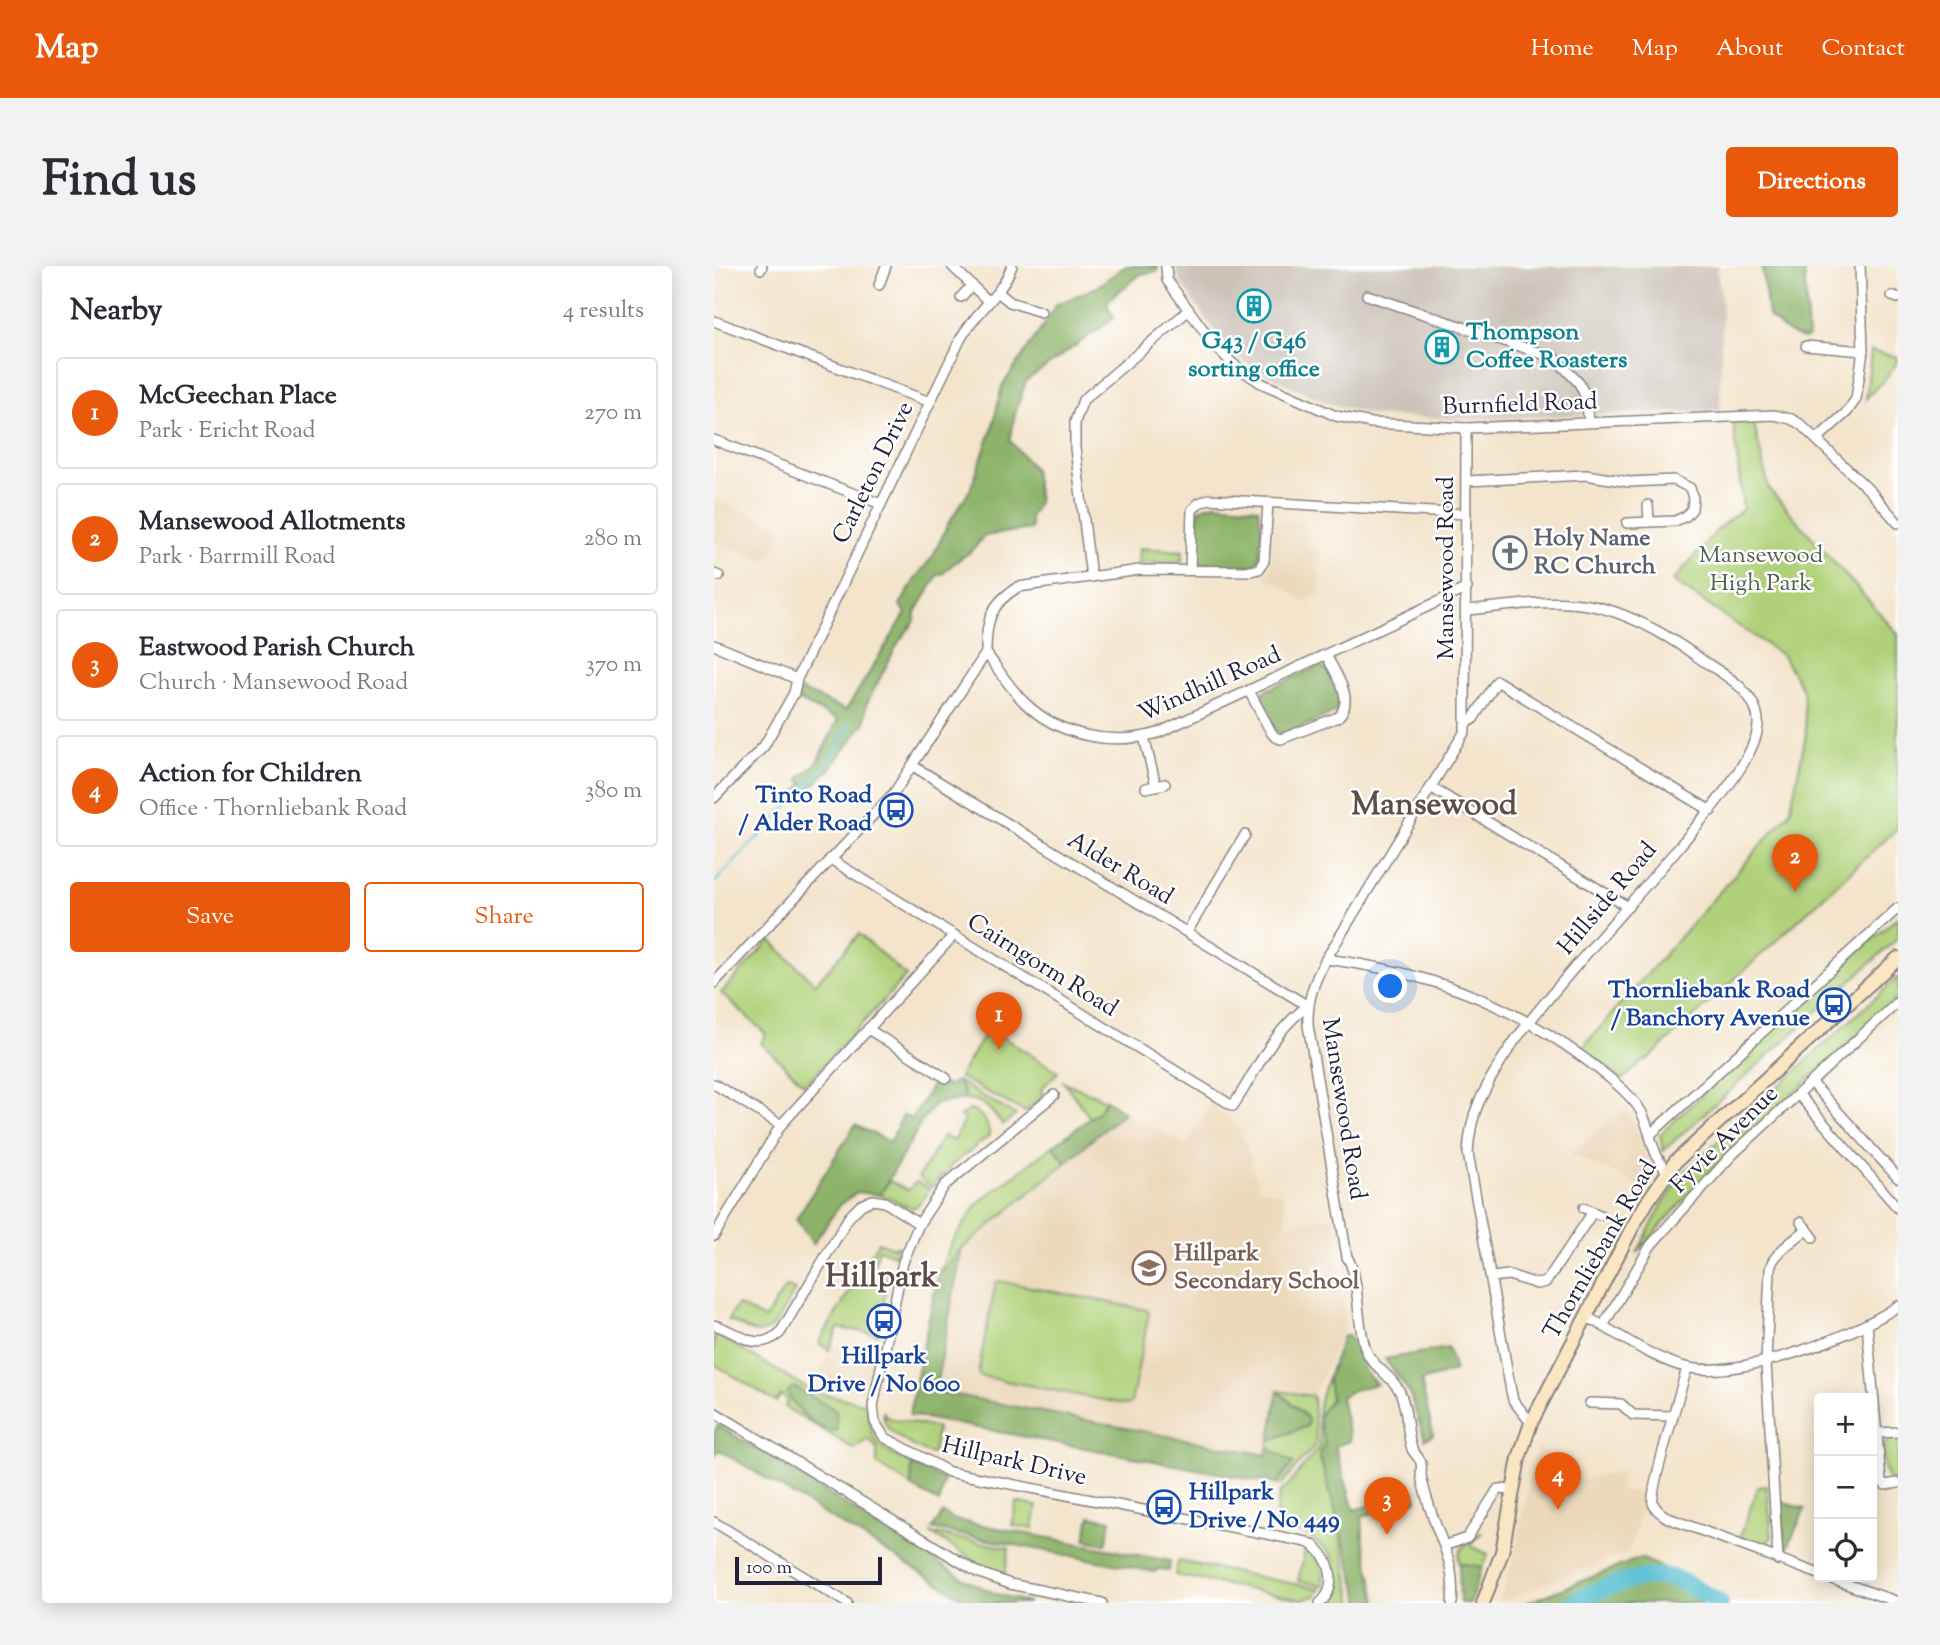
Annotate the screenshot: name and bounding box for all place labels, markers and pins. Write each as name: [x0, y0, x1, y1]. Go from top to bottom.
building icon: G43 / G46 sorting office: [1235, 287, 1273, 325]
place label: Thompson Coffee Roasters: [1466, 316, 1627, 378]
place label: G43 / G46 sorting office: [1188, 325, 1320, 387]
building icon: Thompson Coffee Roasters: [1423, 328, 1461, 366]
place label: Holy Name RC Church: [1534, 522, 1657, 584]
church icon: Holy Name RC Church: [1491, 534, 1529, 572]
place label: Tinto Road / Alder Road: [738, 779, 872, 841]
bus stop icon: Tinto Road / Alder Road: [877, 791, 915, 829]
pin: 2: [1772, 834, 1818, 892]
place label: Thornliebank Road / Banchory Avenue: [1608, 974, 1810, 1036]
bus stop icon: Thornliebank Road / Banchory Avenue: [1815, 986, 1853, 1024]
pin: 1: [976, 992, 1022, 1050]
place label: Hillpark Secondary School: [1174, 1237, 1360, 1299]
school or university icon: Hillpark Secondary School: [1130, 1249, 1168, 1287]
bus stop icon: Hillpark Drive / No 600: [865, 1302, 903, 1340]
place label: Hillpark Drive / No 600: [808, 1340, 960, 1402]
pin: 4: [1535, 1452, 1581, 1510]
place label: Hillpark Drive / No 449: [1189, 1476, 1340, 1538]
pin: 3: [1364, 1477, 1410, 1535]
bus stop icon: Hillpark Drive / No 449: [1145, 1488, 1183, 1526]

